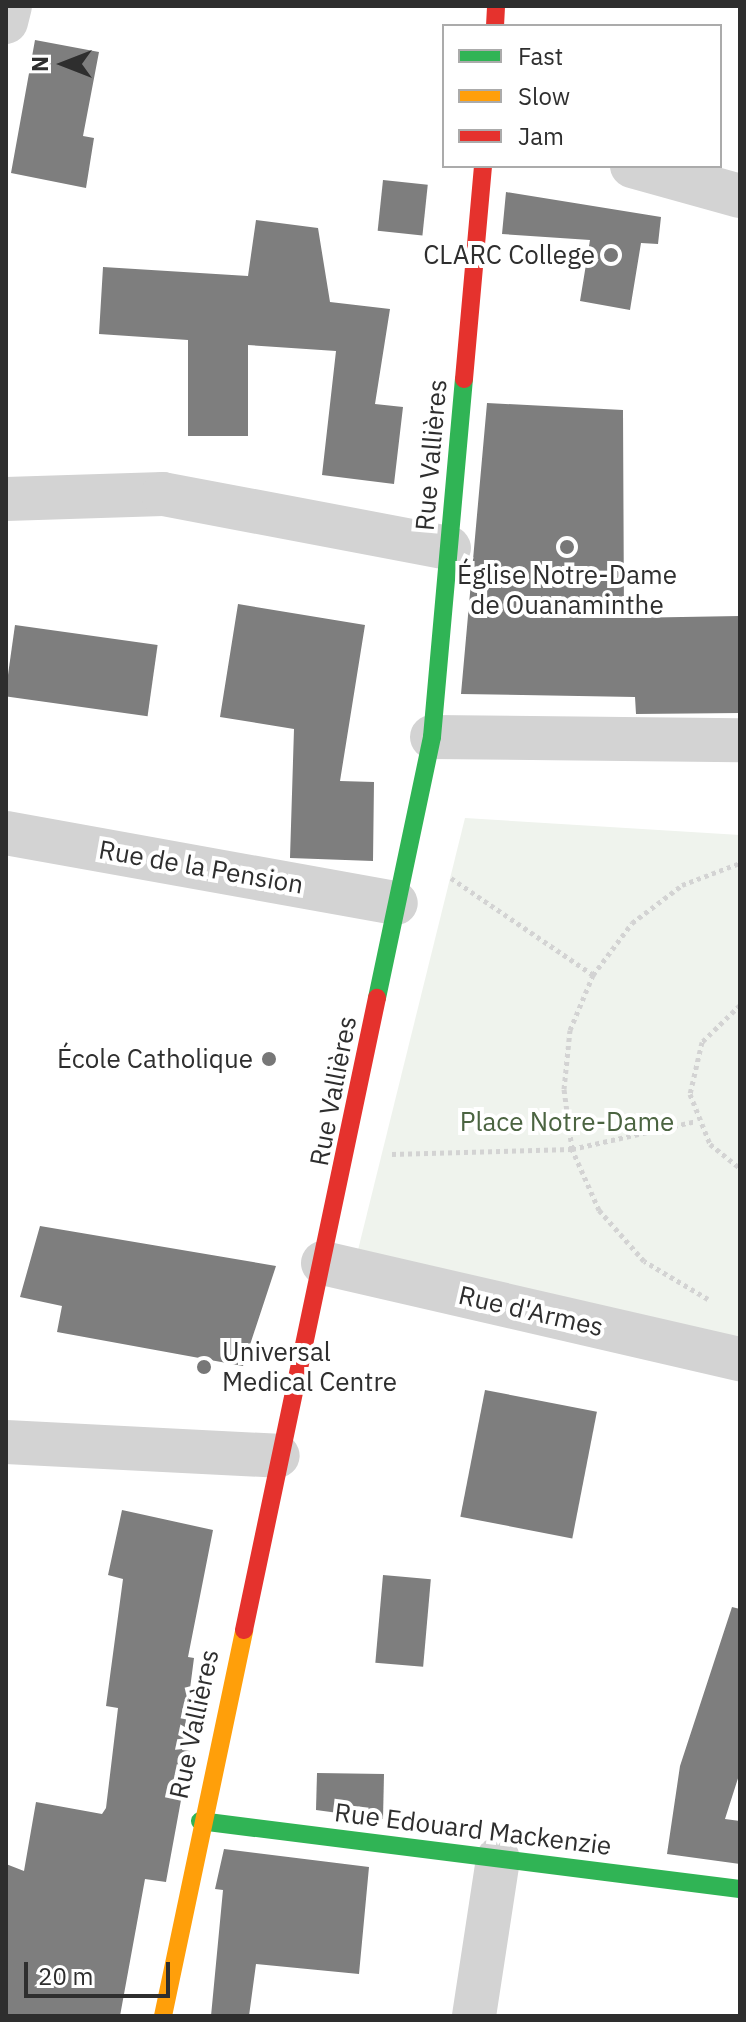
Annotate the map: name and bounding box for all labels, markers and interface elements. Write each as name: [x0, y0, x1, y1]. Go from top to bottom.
north arrow: [24, 24, 104, 104]
legend: [442, 24, 722, 168]
text: Fast: [518, 40, 563, 72]
text: N: [25, 56, 54, 72]
text: Slow: [518, 80, 570, 112]
text: Jam: [518, 120, 564, 152]
place label: CLARC College: [423, 239, 595, 271]
marker: CLARC College: [602, 246, 620, 264]
street label: Rue Vallières: [409, 378, 453, 532]
marker: Église Notre-Dame de Ouanaminthe: [558, 538, 576, 556]
place label: Église Notre-Dame de Ouanaminthe: [457, 559, 677, 620]
street label: Rue de la Pension: [96, 834, 306, 900]
street label: Rue Vallières: [303, 1013, 363, 1169]
place label: École Catholique: [57, 1043, 253, 1075]
marker: École Catholique: [260, 1050, 278, 1068]
park label: Place Notre-Dame: [460, 1106, 674, 1138]
street label: Rue d'Armes: [456, 1279, 606, 1343]
place label: Universal Medical Centre: [222, 1336, 397, 1398]
marker: Universal Medical Centre: [193, 1356, 215, 1378]
street label: Rue Vallières: [163, 1646, 225, 1802]
street label: Rue Edouard Mackenzie: [333, 1797, 613, 1861]
scale bar: [28, 1946, 174, 1996]
text: 20 m: [38, 1960, 93, 1992]

